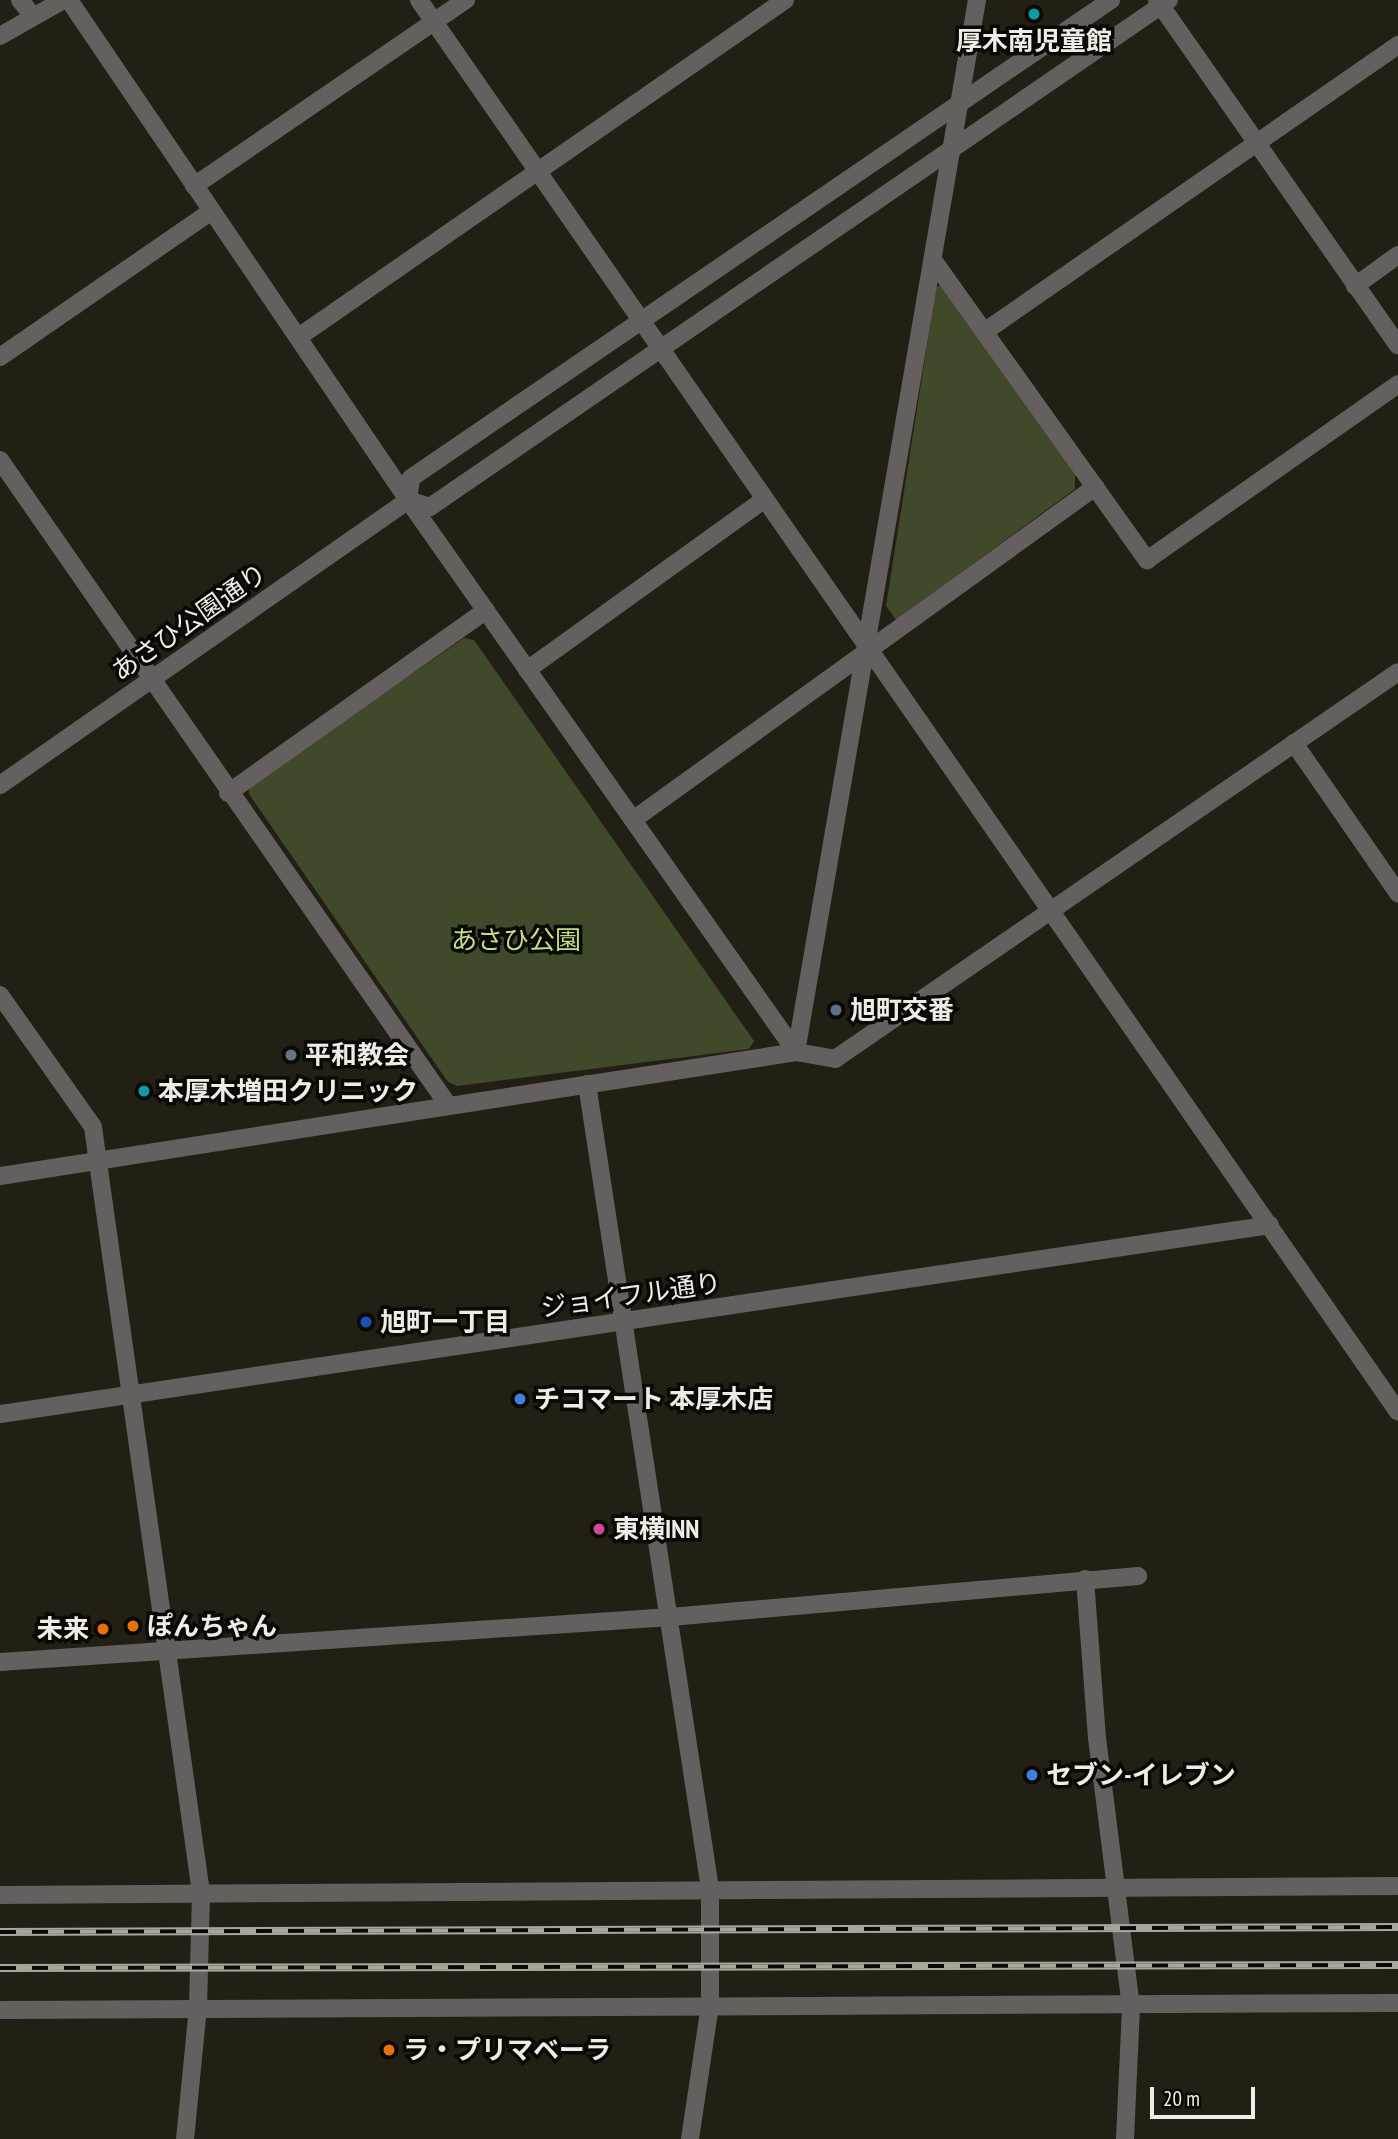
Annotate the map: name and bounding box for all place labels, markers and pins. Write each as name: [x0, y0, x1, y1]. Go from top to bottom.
marker: 厚木南児童館: [1026, 6, 1042, 22]
place label: 厚木南児童館: [956, 25, 1112, 57]
place label: 旭町交番: [850, 994, 954, 1026]
marker: 旭町交番: [828, 1002, 844, 1018]
place label: 平和教会: [305, 1039, 409, 1071]
marker: 平和教会: [283, 1047, 299, 1063]
place label: 本厚木増田クリニック: [158, 1075, 418, 1107]
marker: 本厚木増田クリニック: [136, 1083, 152, 1099]
place label: 旭町一丁目: [380, 1306, 510, 1338]
marker: 旭町一丁目: [358, 1314, 374, 1330]
place label: チコマート 本厚木店: [534, 1383, 773, 1415]
marker: チコマート 本厚木店: [512, 1391, 528, 1407]
place label: 東横INN: [613, 1513, 699, 1545]
marker: 東横INN: [591, 1521, 607, 1537]
place label: ぽんちゃん: [147, 1610, 277, 1642]
place label: 未来: [37, 1613, 89, 1645]
marker: ぽんちゃん: [125, 1618, 141, 1634]
marker: 未来: [95, 1621, 111, 1637]
place label: セブン-イレブン: [1046, 1759, 1236, 1791]
marker: セブン-イレブン: [1024, 1767, 1040, 1783]
place label: ラ・プリマベーラ: [403, 2034, 611, 2066]
marker: ラ・プリマベーラ: [381, 2042, 397, 2058]

